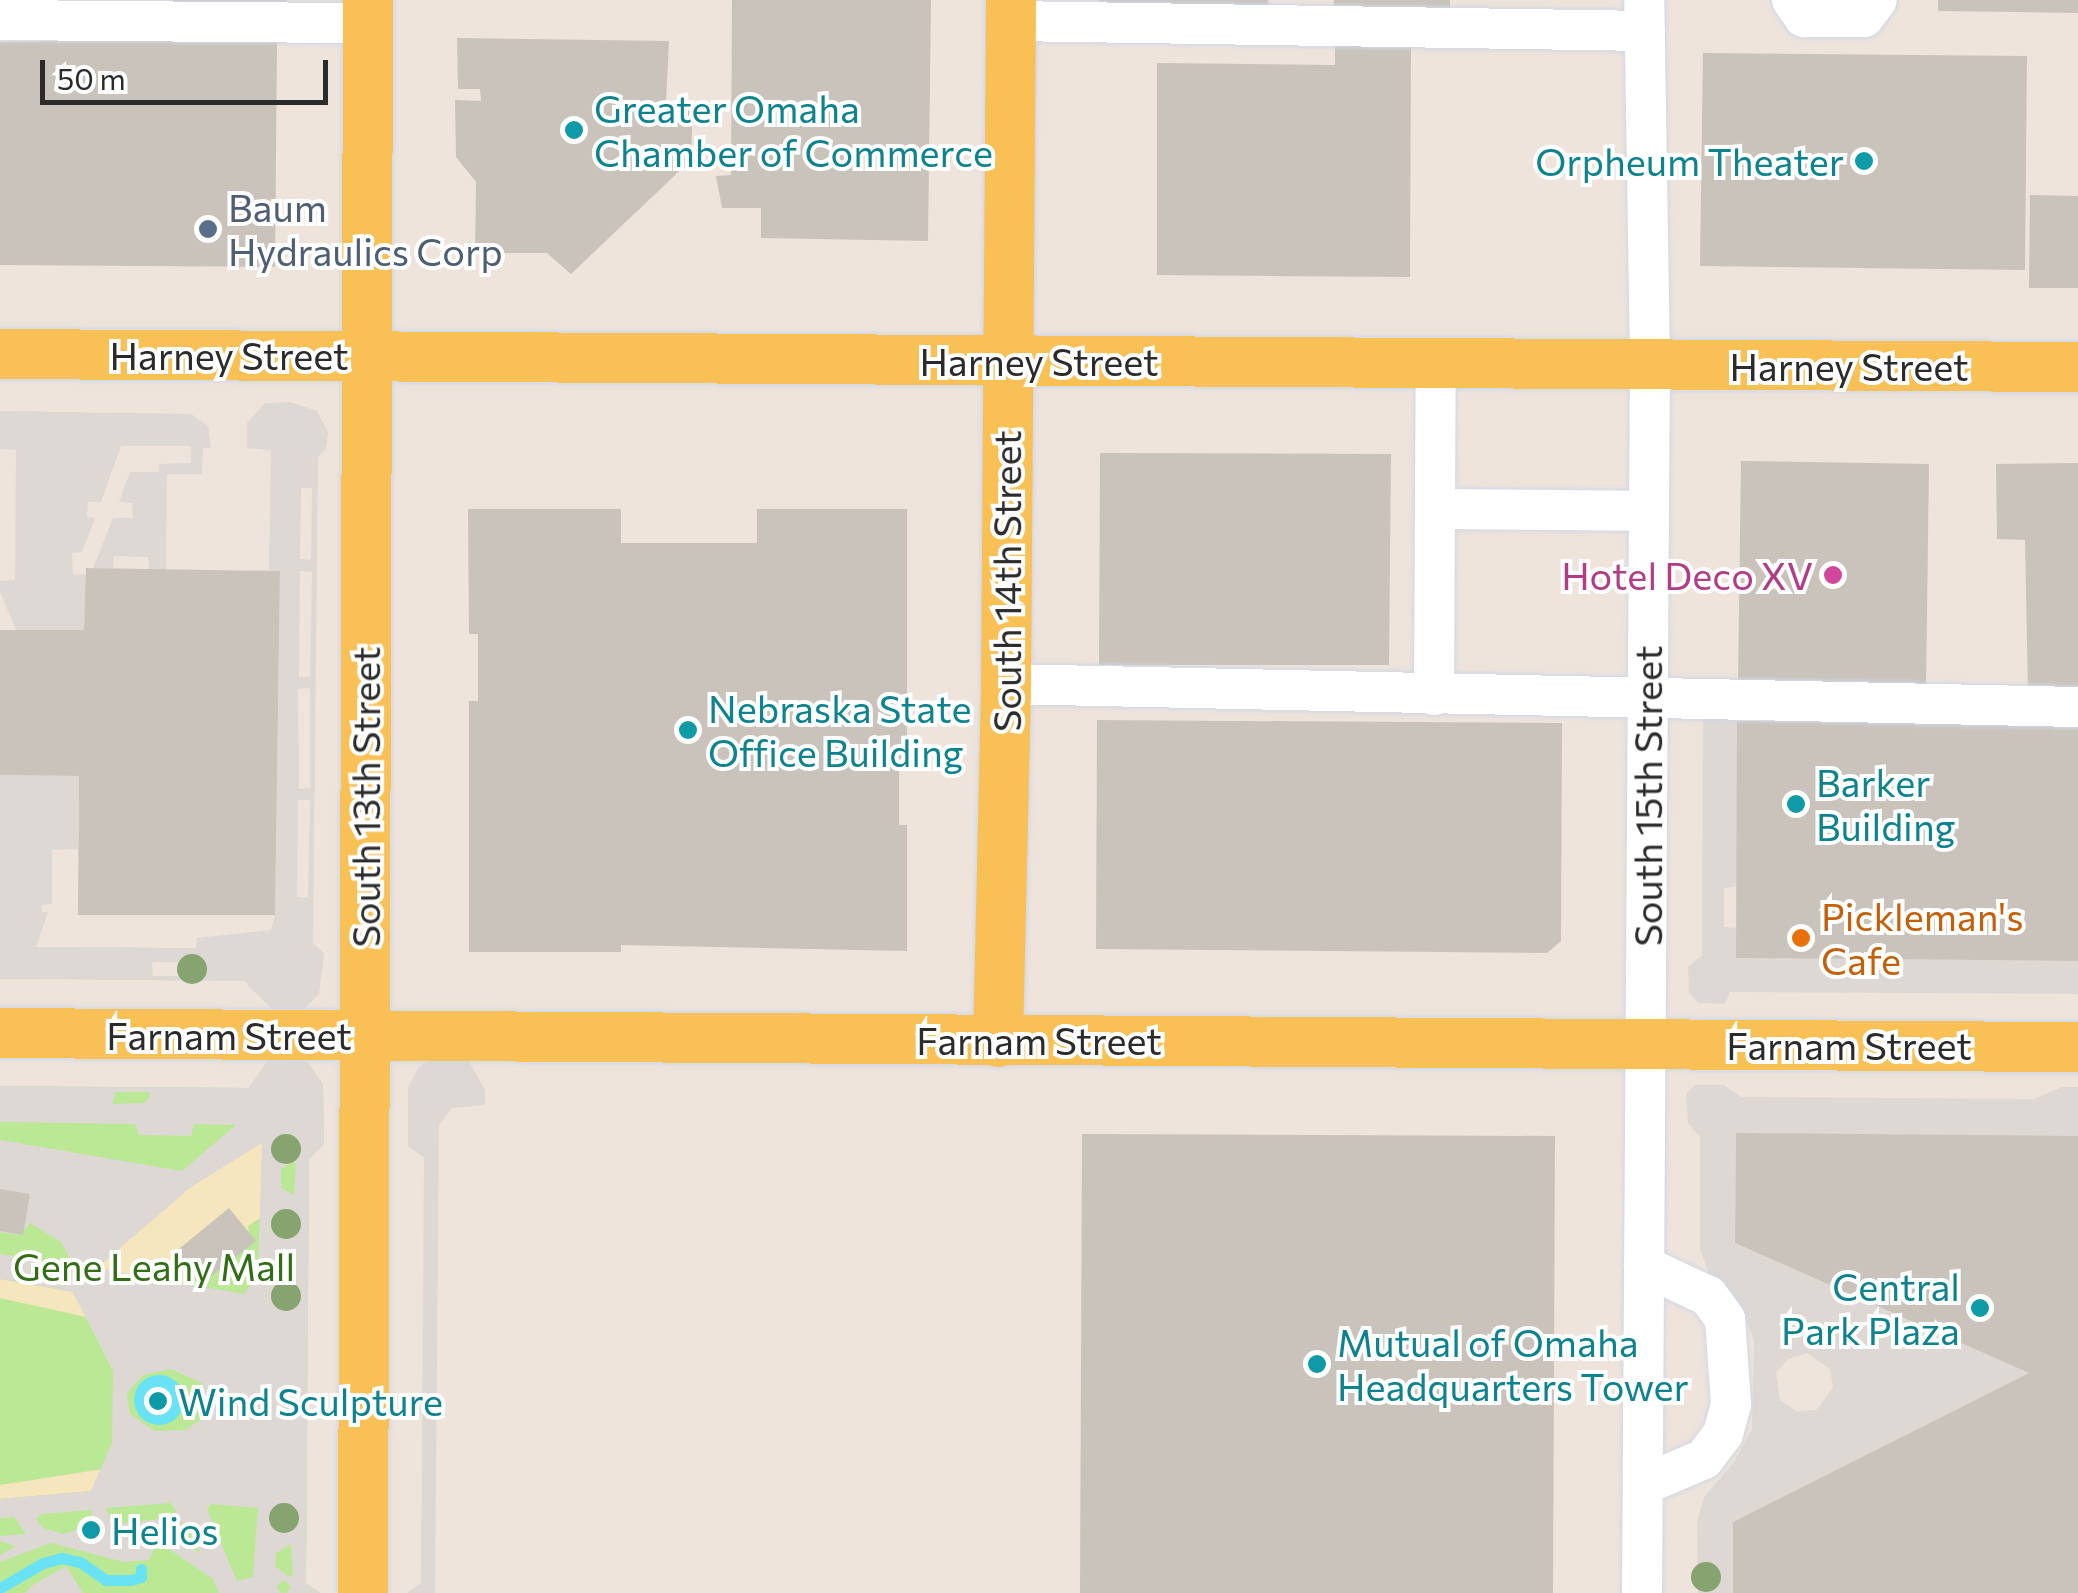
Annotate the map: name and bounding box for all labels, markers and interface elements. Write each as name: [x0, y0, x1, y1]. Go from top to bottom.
scale bar: [45, 40, 332, 102]
text: 50 m: [57, 59, 126, 96]
place label: Greater Omaha Chamber of Commerce: [594, 85, 993, 174]
marker: Greater Omaha Chamber of Commerce: [563, 119, 585, 141]
place label: Orpheum Theater: [1535, 138, 1844, 184]
marker: Orpheum Theater: [1853, 150, 1875, 172]
place label: Baum Hydraulics Corp: [228, 184, 503, 274]
marker: Baum Hydraulics Corp: [197, 218, 219, 240]
street label: Harney Street: [109, 332, 349, 378]
street label: Harney Street: [919, 338, 1159, 384]
street label: Harney Street: [1729, 343, 1969, 389]
street label: South 14th Street: [983, 430, 1029, 732]
place label: Hotel Deco XV: [1561, 552, 1813, 598]
marker: Hotel Deco XV: [1822, 564, 1844, 586]
street label: South 15th Street: [1624, 646, 1670, 946]
street label: South 13th Street: [342, 647, 388, 947]
place label: Nebraska State Office Building: [708, 685, 972, 774]
marker: Nebraska State Office Building: [677, 719, 699, 741]
place label: Barker Building: [1816, 759, 1955, 848]
marker: Barker Building: [1785, 793, 1807, 815]
place label: Pickleman's Cafe: [1821, 893, 2023, 982]
marker: Pickleman's Cafe: [1790, 927, 1812, 949]
street label: Farnam Street: [106, 1012, 352, 1058]
street label: Farnam Street: [916, 1017, 1162, 1063]
street label: Farnam Street: [1726, 1022, 1972, 1068]
park label: Gene Leahy Mall: [13, 1243, 295, 1289]
place label: Central Park Plaza: [1781, 1263, 1960, 1352]
marker: Central Park Plaza: [1969, 1297, 1991, 1319]
place label: Mutual of Omaha Headquarters Tower: [1337, 1319, 1689, 1408]
marker: Mutual of Omaha Headquarters Tower: [1306, 1353, 1328, 1375]
place label: Wind Sculpture: [178, 1378, 443, 1424]
marker: Wind Sculpture: [147, 1390, 169, 1412]
place label: Helios: [111, 1507, 219, 1553]
marker: Helios: [80, 1519, 102, 1541]

